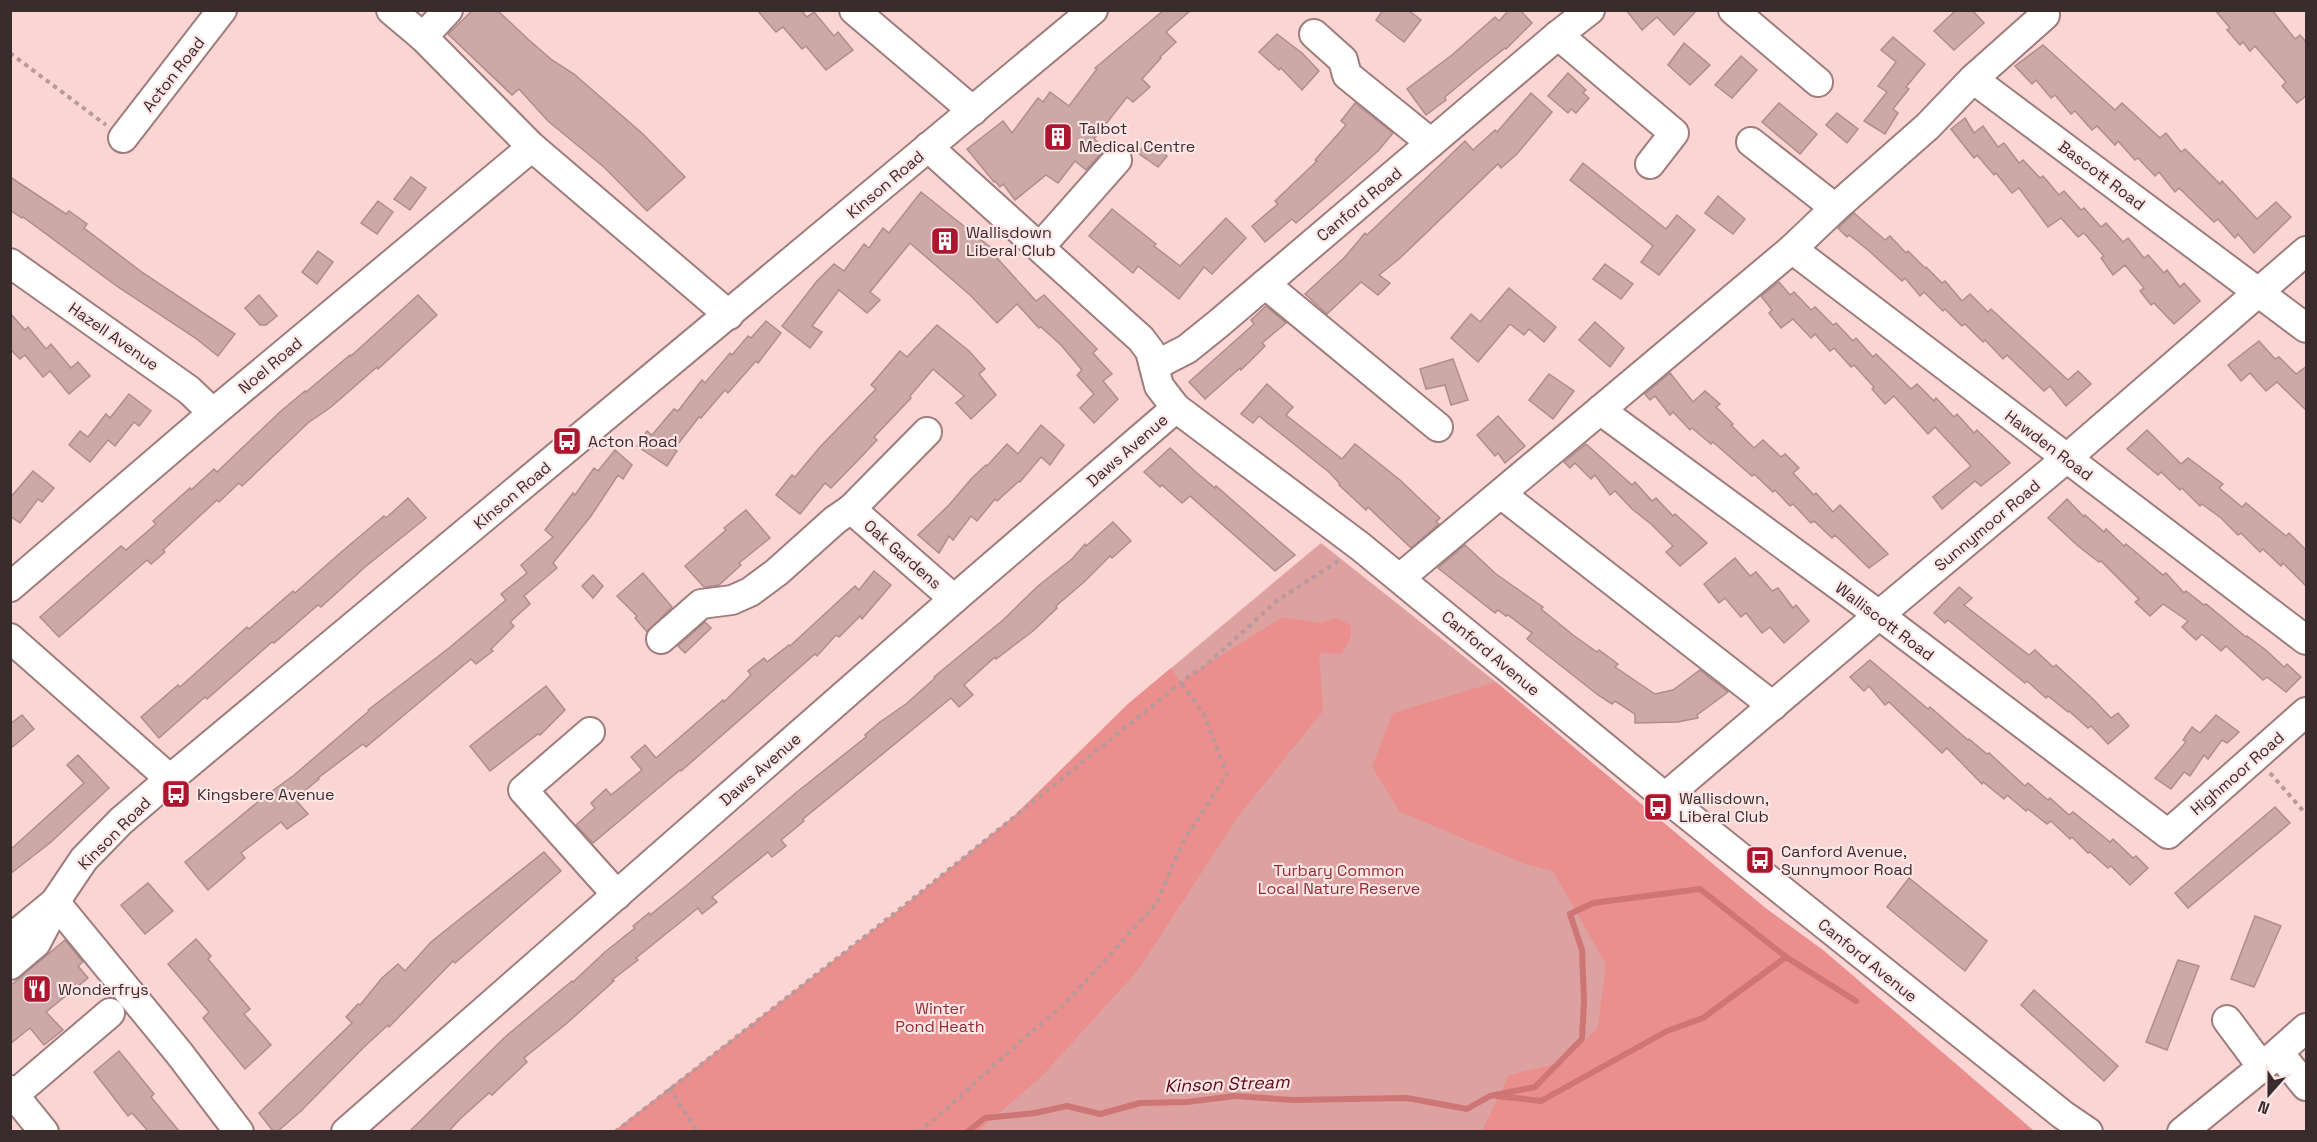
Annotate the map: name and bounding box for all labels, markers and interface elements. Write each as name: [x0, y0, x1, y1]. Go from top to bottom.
street label: Acton Road: [138, 33, 209, 116]
place label: Talbot Medical Centre: [1079, 118, 1195, 157]
building icon: Talbot Medical Centre: [1042, 121, 1074, 153]
street label: Bascott Road: [2054, 136, 2149, 215]
street label: Kinson Road: [842, 146, 928, 223]
street label: Canford Road: [1312, 163, 1406, 246]
place label: Wallisdown Liberal Club: [966, 222, 1056, 261]
building icon: Wallisdown Liberal Club: [929, 225, 961, 257]
street label: Hazell Avenue: [64, 298, 163, 375]
street label: Noel Road: [234, 332, 307, 398]
street label: Hawden Road: [2000, 405, 2097, 485]
street label: Daws Avenue: [1082, 409, 1172, 492]
bus stop icon: Acton Road: [551, 425, 583, 457]
place label: Acton Road: [588, 431, 678, 452]
street label: Kinson Road: [469, 457, 555, 534]
street label: Sunnymoor Road: [1930, 475, 2045, 576]
street label: Oak Gardens: [859, 515, 946, 594]
street label: Walliscott Road: [1831, 577, 1938, 665]
street label: Canford Avenue: [1437, 606, 1544, 701]
street label: Highmoor Road: [2186, 727, 2289, 820]
street label: Daws Avenue: [715, 728, 805, 811]
bus stop icon: Kingsbere Avenue: [160, 778, 192, 810]
place label: Kingsbere Avenue: [197, 784, 335, 805]
place label: Wallisdown, Liberal Club: [1679, 788, 1769, 827]
bus stop icon: Wallisdown, Liberal Club: [1642, 791, 1674, 823]
street label: Kinson Road: [73, 792, 155, 874]
place label: Canford Avenue, Sunnymoor Road: [1781, 841, 1913, 880]
bus stop icon: Canford Avenue, Sunnymoor Road: [1744, 844, 1776, 876]
park label: Turbary Common Local Nature Reserve: [1258, 860, 1420, 899]
street label: Canford Avenue: [1814, 914, 1922, 1007]
restaurant icon: Wonderfrys: [21, 973, 53, 1005]
place label: Wonderfrys: [58, 979, 149, 1000]
park label: Winter Pond Heath: [895, 998, 985, 1037]
north arrow: [2239, 1064, 2299, 1124]
water label: Kinson Stream: [1164, 1070, 1290, 1097]
text: N: [2255, 1096, 2273, 1119]

